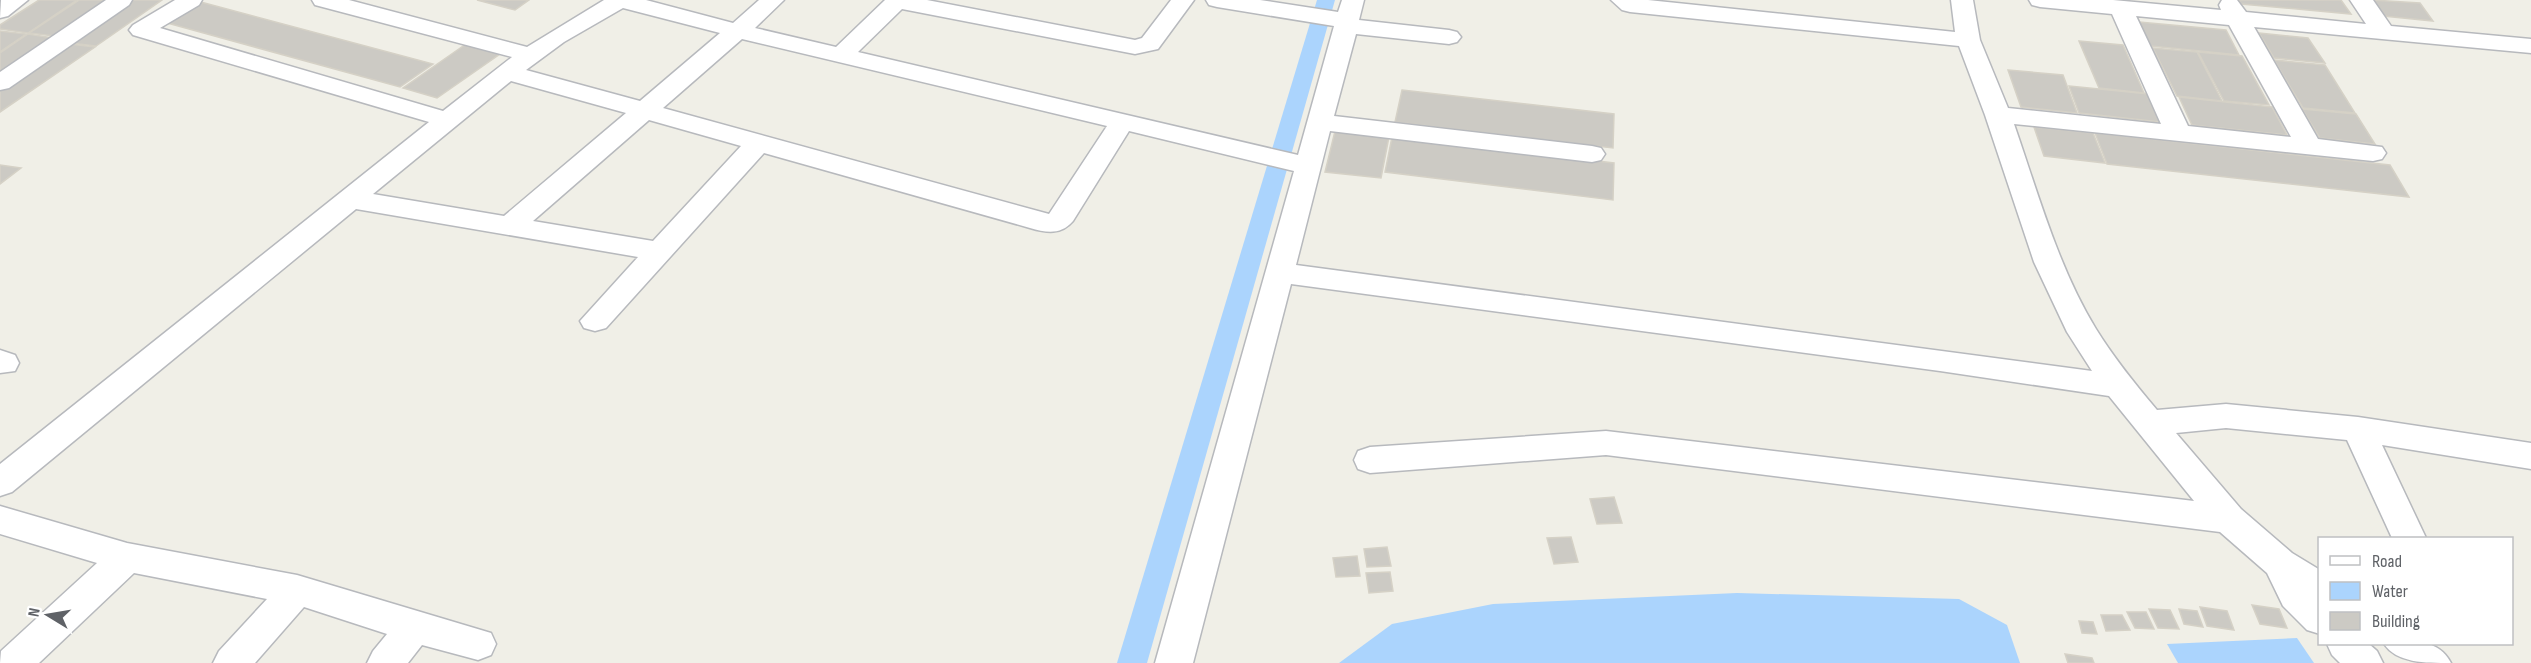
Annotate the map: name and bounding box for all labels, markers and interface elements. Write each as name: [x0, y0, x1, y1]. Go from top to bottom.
legend: [2318, 537, 2513, 645]
text: Road: [2372, 551, 2402, 572]
text: Water: [2372, 581, 2408, 602]
north arrow: [18, 585, 78, 645]
text: N: [25, 606, 45, 618]
text: Building: [2372, 611, 2420, 632]

